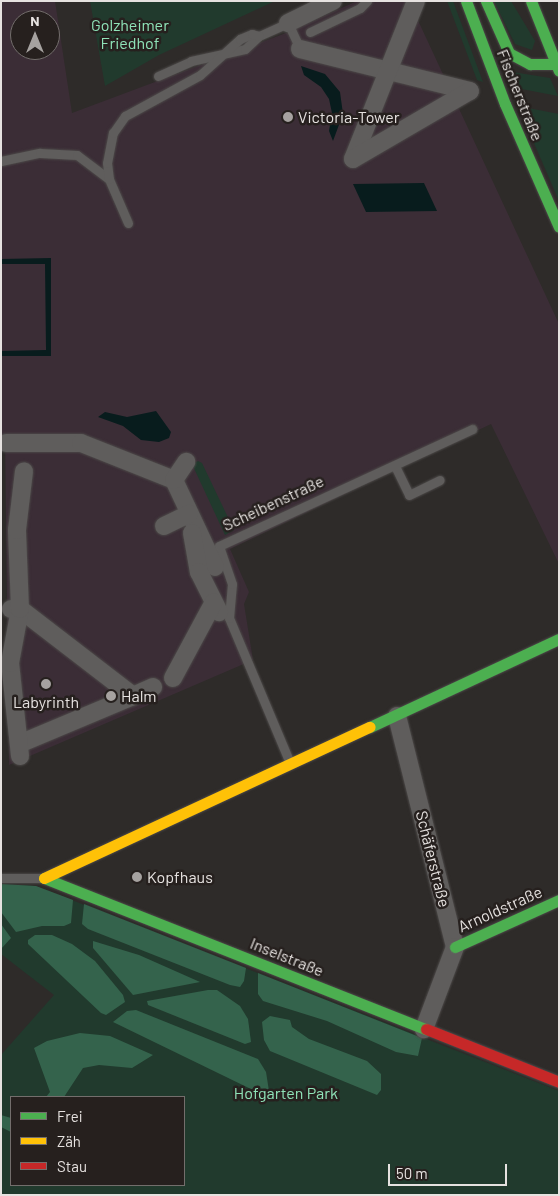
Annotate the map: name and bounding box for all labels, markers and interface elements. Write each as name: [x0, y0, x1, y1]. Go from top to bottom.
north arrow: [10, 10, 60, 60]
text: N: [30, 12, 40, 29]
park label: Golzheimer Friedhof: [91, 15, 169, 53]
street label: Fischerstraße: [493, 46, 547, 144]
place label: Victoria-Tower: [298, 107, 400, 127]
marker: Victoria-Tower: [282, 111, 294, 123]
street label: Scheibenstraße: [219, 471, 327, 535]
marker: Labyrinth: [40, 678, 52, 690]
place label: Halm: [121, 686, 157, 706]
marker: Halm: [105, 690, 117, 702]
place label: Labyrinth: [13, 692, 79, 712]
street label: Schäferstraße: [412, 809, 454, 909]
place label: Kopfhaus: [147, 867, 213, 887]
marker: Kopfhaus: [131, 871, 143, 883]
street label: Arnoldstraße: [455, 882, 545, 936]
street label: Inselstraße: [247, 934, 327, 980]
park label: Hofgarten Park: [234, 1083, 338, 1103]
legend: [10, 1096, 185, 1186]
text: Frei: [57, 1107, 83, 1125]
text: Zäh: [57, 1132, 81, 1150]
scale bar: [390, 1154, 509, 1186]
text: Stau: [57, 1157, 87, 1175]
text: 50 m: [396, 1164, 428, 1182]

